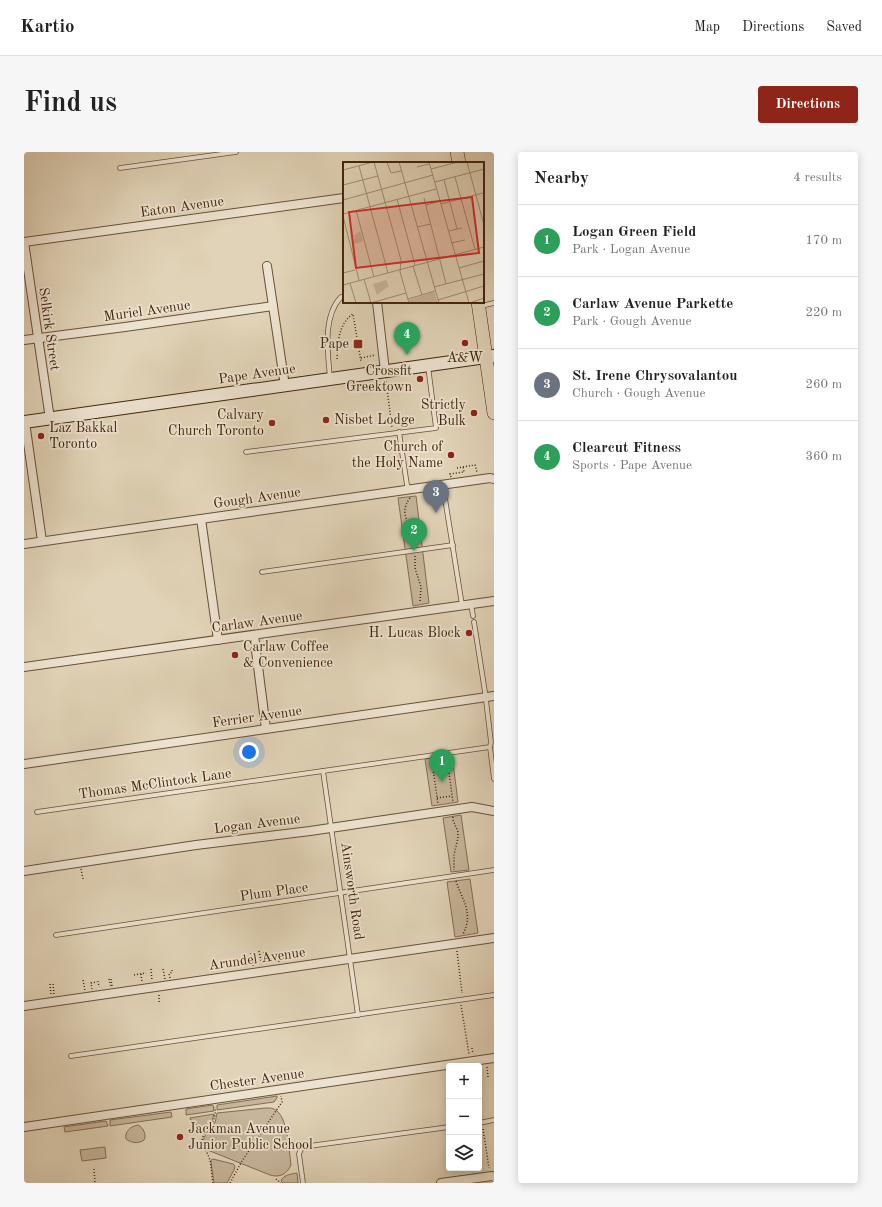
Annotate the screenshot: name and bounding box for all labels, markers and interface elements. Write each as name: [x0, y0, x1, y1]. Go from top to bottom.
text: Kartio: [20, 18, 75, 37]
text: Map: [694, 20, 720, 34]
text: Directions: [742, 20, 804, 34]
text: Saved: [826, 20, 862, 34]
button: Directions: [758, 86, 858, 123]
text: Find us: [24, 90, 117, 118]
inset map: [343, 162, 484, 303]
text: Nearby: [534, 170, 589, 187]
text: 4 results: [793, 171, 842, 184]
street label: Eaton Avenue: [139, 194, 225, 220]
text: Logan Green Field: [572, 225, 696, 240]
text: 1: [543, 234, 551, 247]
text: 170 m: [805, 234, 842, 247]
text: Park · Logan Avenue: [572, 243, 690, 256]
street label: Selkirk Street: [36, 286, 62, 372]
text: Carlaw Avenue Parkette: [572, 297, 733, 312]
street label: Muriel Avenue: [103, 298, 191, 324]
text: 2: [543, 306, 551, 319]
text: 220 m: [805, 306, 842, 319]
text: Park · Gough Avenue: [572, 315, 691, 328]
pin: 4: [394, 322, 420, 355]
place label: Pape: [319, 337, 349, 351]
marker: Pape: [352, 338, 364, 350]
marker: A&W: [460, 338, 470, 348]
place label: A&W: [447, 351, 483, 365]
street label: Pape Avenue: [217, 362, 297, 386]
place label: Crossfit Greektown: [346, 364, 412, 394]
text: St. Irene Chrysovalantou: [572, 369, 737, 384]
marker: Crossfit Greektown: [415, 374, 425, 384]
text: 3: [543, 378, 551, 391]
text: 260 m: [805, 378, 842, 391]
text: Church · Gough Avenue: [572, 387, 705, 400]
place label: Strictly Bulk: [421, 398, 467, 428]
place label: Calvary Church Toronto: [168, 408, 265, 438]
marker: Strictly Bulk: [469, 408, 479, 418]
place label: Nisbet Lodge: [334, 413, 415, 427]
marker: Nisbet Lodge: [321, 415, 331, 425]
marker: Calvary Church Toronto: [267, 418, 277, 428]
place label: Laz Bakkal Toronto: [49, 421, 117, 451]
marker: Laz Bakkal Toronto: [36, 431, 46, 441]
place label: Church of the Holy Name: [352, 440, 444, 470]
text: Clearcut Fitness: [572, 441, 681, 456]
marker: Church of the Holy Name: [446, 450, 456, 460]
text: 4: [543, 450, 551, 463]
text: 360 m: [805, 450, 842, 463]
text: Sports · Pape Avenue: [572, 459, 692, 472]
pin: 3: [423, 480, 449, 513]
street label: Gough Avenue: [212, 485, 302, 511]
pin: 2: [401, 518, 427, 551]
street label: Carlaw Avenue: [211, 609, 303, 635]
place label: H. Lucas Block: [368, 626, 461, 640]
marker: H. Lucas Block: [464, 628, 474, 638]
place label: Carlaw Coffee & Convenience: [243, 640, 333, 670]
marker: Carlaw Coffee & Convenience: [230, 650, 240, 660]
street label: Ferrier Avenue: [211, 704, 303, 730]
your location: [239, 742, 259, 762]
pin: 1: [429, 749, 455, 782]
street label: Thomas McClintock Lane: [78, 766, 232, 802]
street label: Logan Avenue: [213, 812, 301, 836]
street label: Ainsworth Road: [338, 841, 366, 941]
street label: Plum Place: [239, 880, 309, 904]
street label: Arundel Avenue: [208, 945, 306, 973]
map controls: [446, 1063, 482, 1171]
button: +: [446, 1063, 482, 1099]
street label: Chester Avenue: [209, 1066, 305, 1094]
button: −: [446, 1099, 482, 1135]
place label: Jackman Avenue Junior Public School: [188, 1122, 313, 1152]
marker: Jackman Avenue Junior Public School: [175, 1132, 185, 1142]
button: layers: [446, 1135, 482, 1171]

